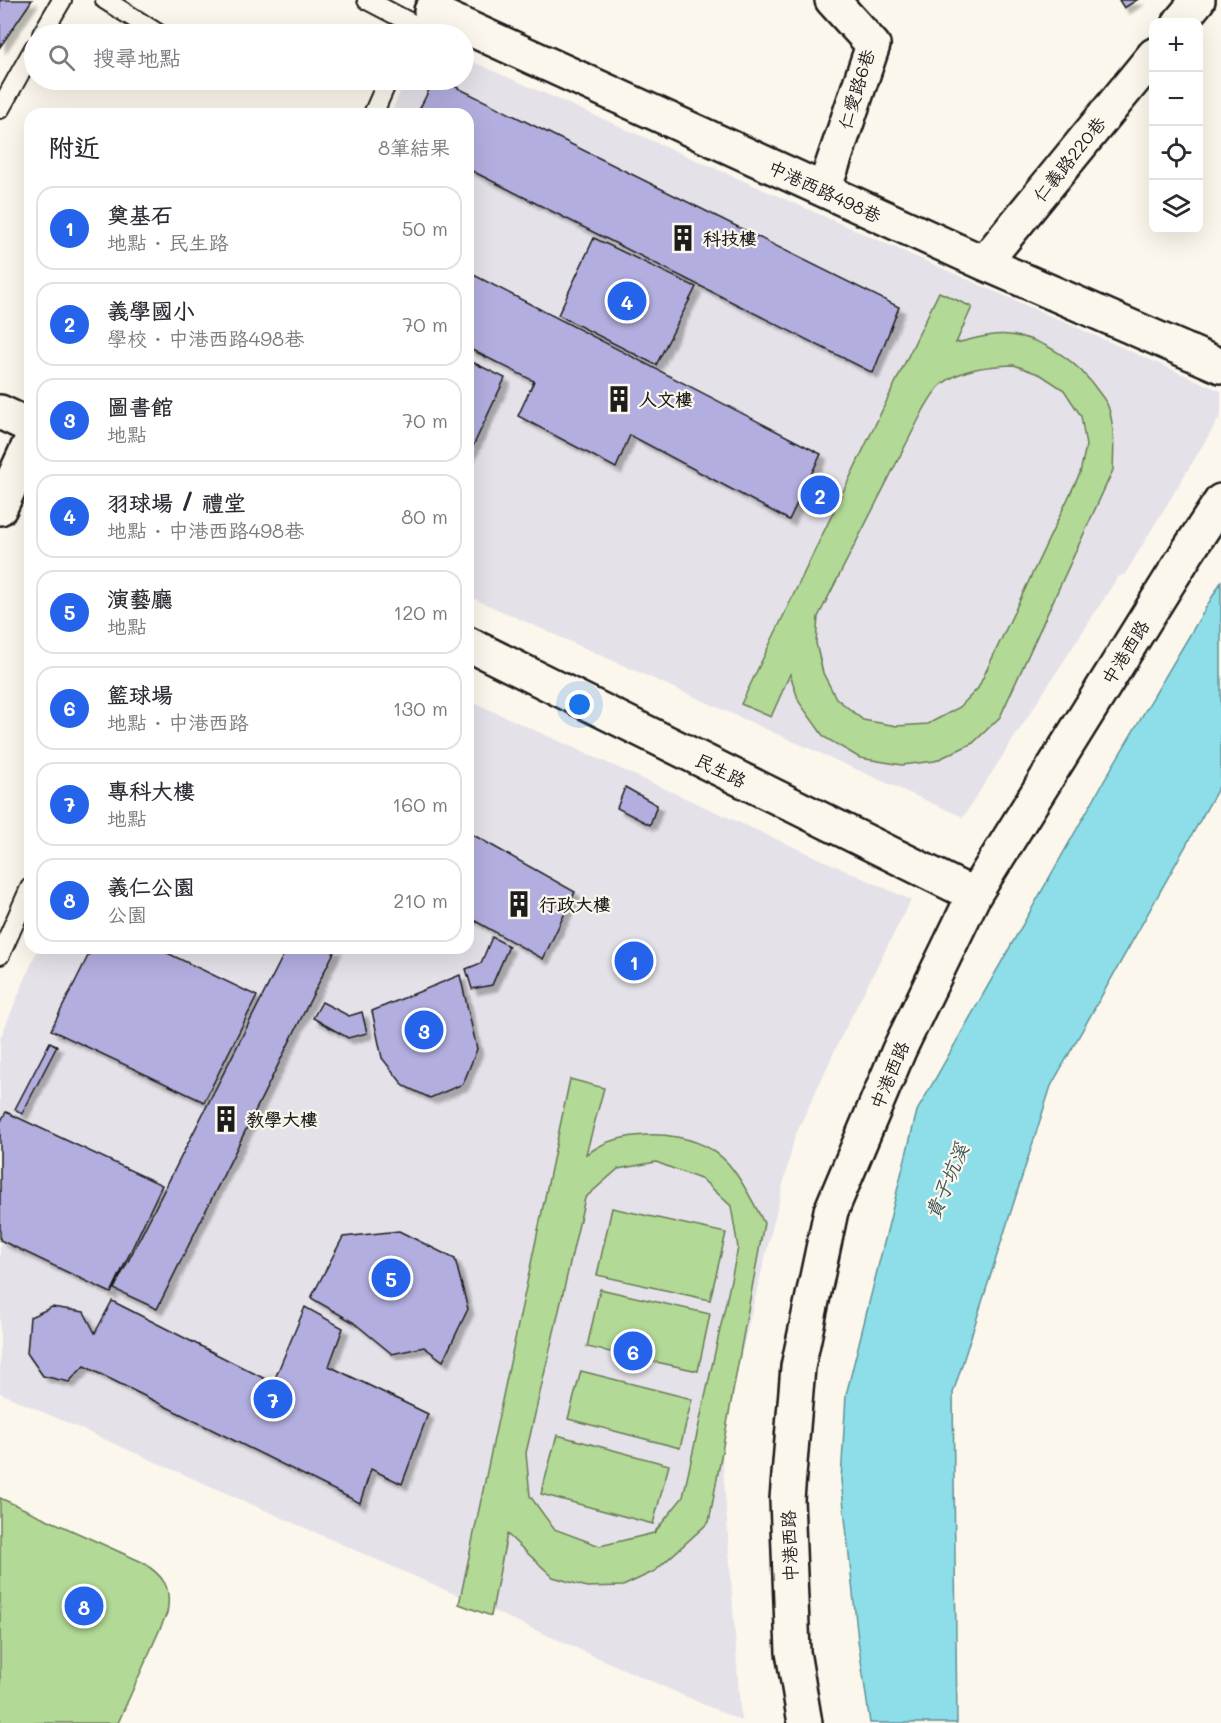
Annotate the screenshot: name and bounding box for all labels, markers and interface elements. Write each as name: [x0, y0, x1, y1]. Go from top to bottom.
map controls: [1149, 18, 1203, 234]
button: +: [1149, 18, 1203, 72]
search box: [24, 24, 474, 90]
icon: search: [45, 41, 78, 74]
text: 搜尋地點: [93, 43, 181, 72]
street label: 仁愛路6巷: [832, 46, 880, 132]
button: −: [1149, 72, 1203, 126]
street label: 仁義路220巷: [1027, 111, 1111, 207]
button: locate: [1149, 126, 1203, 180]
text: 附近: [48, 130, 100, 164]
text: 8筆結果: [378, 134, 450, 160]
street label: 中港西路498巷: [765, 154, 885, 228]
button: layers: [1149, 180, 1203, 234]
text: 奠基石: [107, 200, 173, 229]
text: 1: [65, 215, 74, 241]
text: 50 m: [402, 215, 448, 241]
building icon: 科技樓: [668, 223, 698, 253]
place label: 科技樓: [703, 226, 757, 250]
text: 地點 · 民生路: [107, 229, 229, 255]
pin: 4: [608, 278, 646, 324]
text: 義學國小: [107, 296, 195, 325]
text: 2: [64, 311, 75, 337]
text: 70 m: [402, 311, 448, 337]
text: 學校 · 中港西路498巷: [107, 325, 304, 351]
building icon: 人文樓: [604, 384, 634, 414]
place label: 人文樓: [639, 387, 693, 411]
text: 圖書館: [107, 392, 173, 421]
text: 3: [64, 407, 76, 433]
text: 70 m: [402, 407, 448, 433]
text: 地點: [107, 421, 147, 447]
pin: 2: [800, 472, 840, 518]
text: 羽球場 / 禮堂: [107, 488, 246, 517]
text: 4: [63, 503, 76, 529]
text: 80 m: [401, 503, 448, 529]
text: 地點 · 中港西路498巷: [107, 517, 304, 543]
text: 演藝廳: [107, 584, 173, 613]
text: 5: [64, 599, 75, 625]
text: 120 m: [393, 599, 448, 625]
text: 地點: [107, 613, 147, 639]
street label: 中港西路: [1096, 615, 1154, 689]
text: 籃球場: [107, 680, 173, 709]
your location: [565, 690, 594, 719]
text: 6: [63, 695, 76, 721]
text: 130 m: [393, 695, 448, 721]
text: 地點 · 中港西路: [107, 709, 249, 735]
street label: 民生路: [691, 747, 751, 793]
text: 專科大樓: [107, 776, 195, 805]
text: 7: [64, 791, 75, 817]
text: 160 m: [392, 791, 448, 817]
text: 地點: [107, 805, 147, 831]
text: 義仁公園: [107, 872, 195, 901]
text: 8: [63, 887, 76, 913]
text: 210 m: [393, 887, 448, 913]
building icon: 行政大樓: [504, 889, 534, 919]
place label: 行政大樓: [539, 892, 611, 916]
text: 公園: [107, 901, 147, 927]
pin: 1: [614, 938, 654, 984]
pin: 3: [404, 1008, 444, 1052]
street label: 中港西路: [864, 1037, 914, 1113]
building icon: 教學大樓: [211, 1104, 241, 1134]
place label: 教學大樓: [246, 1107, 318, 1131]
water label: 貴子坑溪: [918, 1138, 974, 1223]
pin: 5: [372, 1256, 410, 1300]
pin: 6: [614, 1328, 652, 1374]
pin: 7: [254, 1376, 292, 1422]
street label: 中港西路: [776, 1510, 802, 1582]
pin: 8: [64, 1584, 104, 1628]

